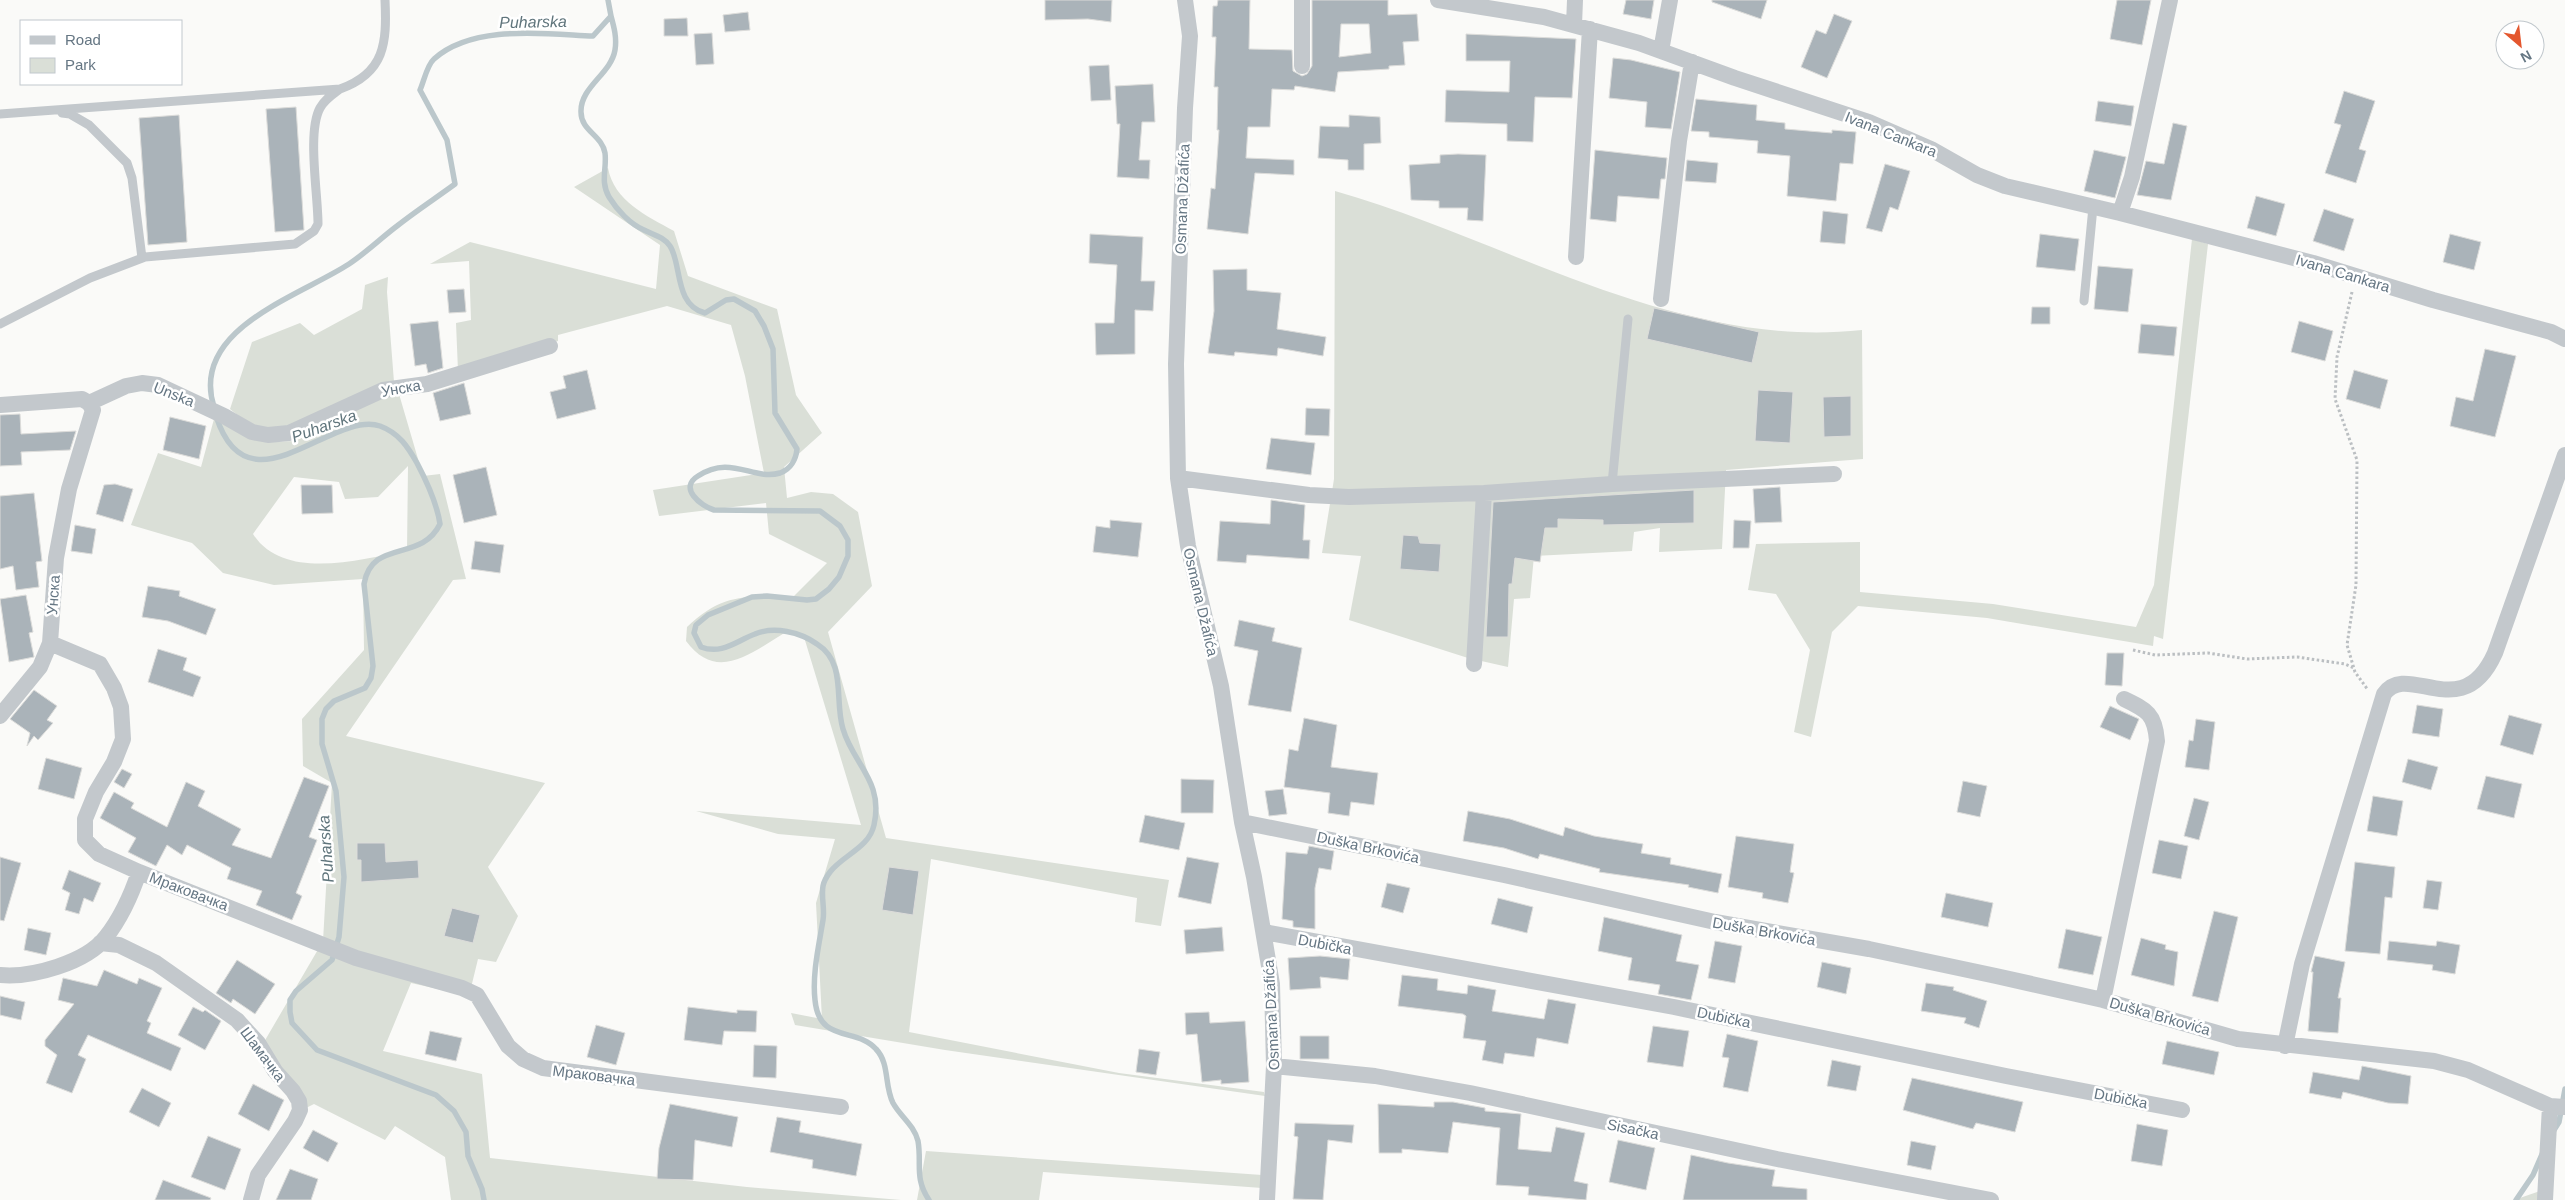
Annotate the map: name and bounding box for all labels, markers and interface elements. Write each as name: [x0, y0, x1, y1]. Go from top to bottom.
water label: Puharska: [499, 13, 567, 31]
legend: [20, 20, 182, 85]
north arrow: [2495, 20, 2545, 70]
text: Road: [65, 31, 101, 48]
text: N: [2518, 47, 2534, 66]
text: Park: [65, 56, 96, 73]
street label: Ivana Cankara: [1843, 108, 1940, 160]
street label: Osmana Džafića: [1172, 143, 1192, 255]
street label: Ivana Cankara: [2294, 251, 2393, 296]
street label: Унска: [380, 376, 423, 400]
street label: Unska: [151, 378, 197, 410]
water label: Puharska: [289, 406, 359, 446]
street label: Osmana Džafića: [1180, 546, 1222, 659]
street label: Унска: [43, 574, 63, 615]
water label: Puharska: [315, 815, 337, 883]
street label: Duška Brkovića: [1315, 828, 1421, 866]
street label: Мраковачка: [147, 868, 231, 914]
street label: Duška Brkovića: [1711, 914, 1817, 949]
street label: Dubička: [1297, 930, 1354, 958]
street label: Osmana Džafića: [1260, 959, 1282, 1071]
street label: Duška Brkovića: [2108, 993, 2213, 1039]
street label: Dubička: [1696, 1003, 1753, 1031]
street label: Шамачка: [237, 1024, 289, 1085]
street label: Мраковачка: [552, 1061, 637, 1089]
street label: Dubička: [2093, 1084, 2150, 1112]
street label: Sisačka: [1606, 1115, 1661, 1143]

